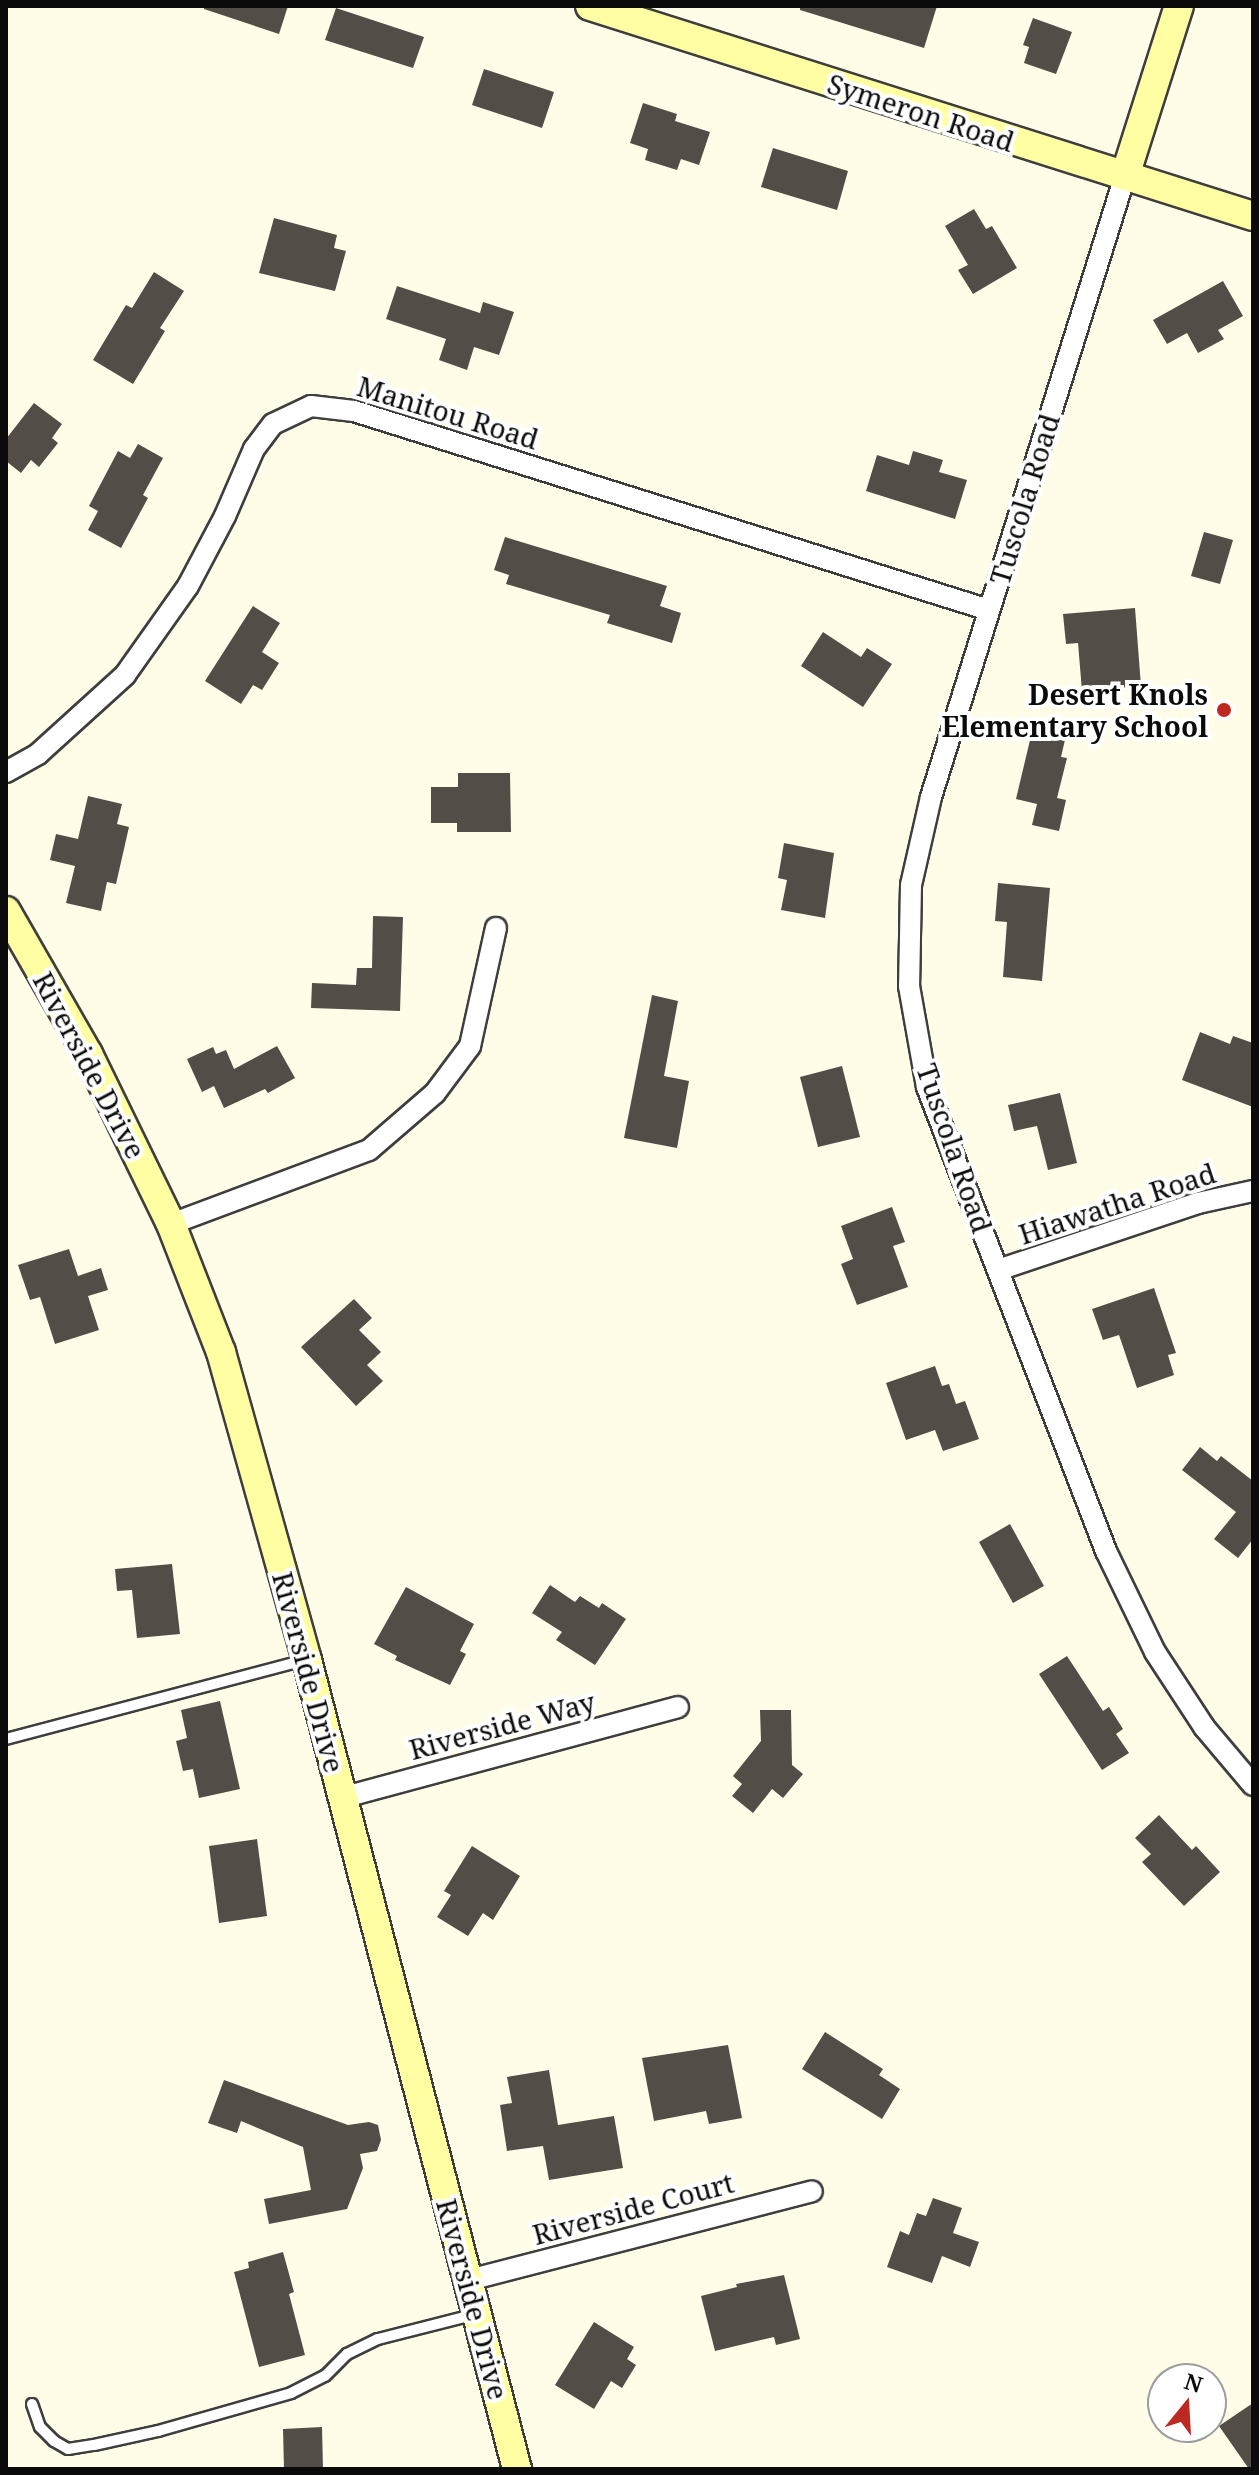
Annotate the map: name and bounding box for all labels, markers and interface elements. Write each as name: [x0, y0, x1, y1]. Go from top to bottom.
street label: Symeron Road: [824, 66, 1018, 158]
street label: Manitou Road: [353, 369, 543, 455]
street label: Tuscola Road: [982, 410, 1066, 588]
place label: Desert Knols Elementary School: [941, 677, 1208, 743]
marker: Desert Knols Elementary School: [1215, 701, 1233, 719]
street label: Riverside Drive: [27, 966, 153, 1164]
street label: Tuscola Road: [910, 1059, 1000, 1237]
street label: Hiawatha Road: [1014, 1155, 1220, 1251]
street label: Riverside Drive: [266, 1568, 352, 1776]
street label: Riverside Way: [405, 1684, 599, 1766]
street label: Riverside Court: [529, 2165, 737, 2251]
street label: Riverside Drive: [430, 2195, 516, 2403]
north arrow: [1147, 2363, 1227, 2443]
text: N: [1181, 2365, 1207, 2399]

